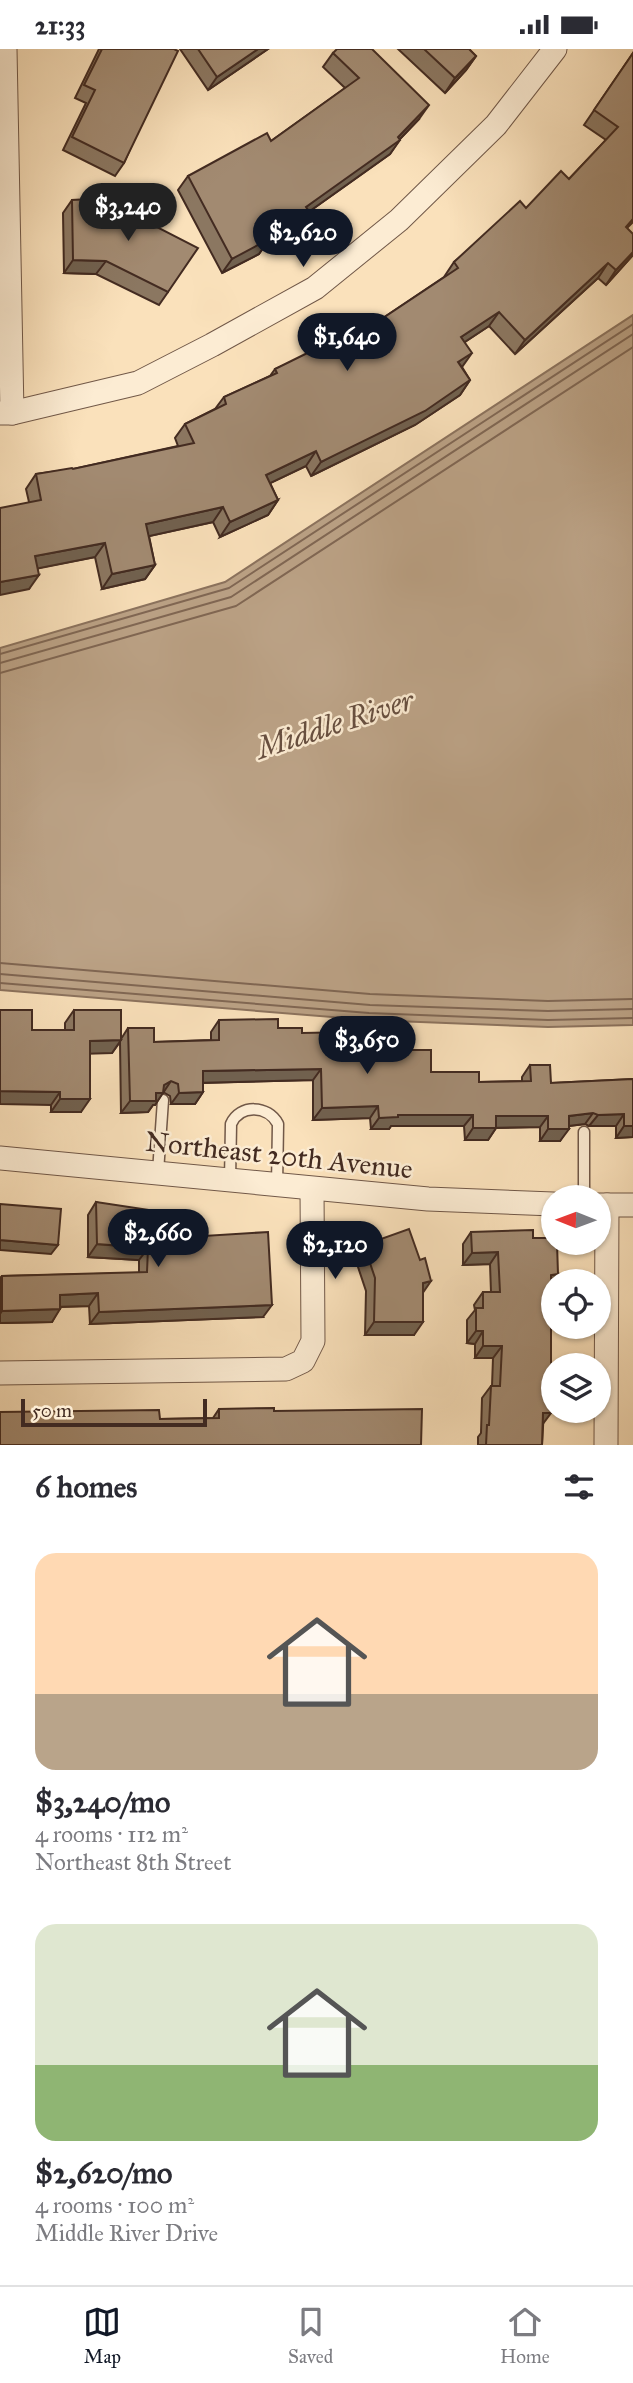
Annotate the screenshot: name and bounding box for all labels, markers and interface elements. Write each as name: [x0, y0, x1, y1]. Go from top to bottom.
text: 21:33: [35, 9, 85, 41]
pin: $3,240: [71, 183, 185, 243]
text: $3,240: [95, 192, 161, 220]
pin: $2,620: [246, 209, 360, 269]
text: $2,620: [269, 218, 337, 246]
pin: $1,640: [290, 313, 404, 373]
text: $1,640: [314, 322, 380, 350]
water label: Middle River: [249, 681, 420, 767]
pin: $3,650: [310, 1017, 424, 1076]
text: $3,650: [335, 1025, 399, 1053]
street label: Northeast 20th Avenue: [144, 1124, 414, 1186]
north arrow: [541, 1185, 611, 1255]
map controls: [541, 1185, 611, 1423]
pin: $2,660: [101, 1209, 215, 1269]
text: $2,660: [124, 1218, 192, 1246]
pin: $2,120: [278, 1221, 392, 1281]
text: $2,120: [302, 1230, 368, 1258]
button: locate: [541, 1269, 611, 1339]
button: layers: [541, 1353, 611, 1423]
scale bar: [21, 1396, 206, 1428]
text: 50 m: [32, 1399, 72, 1422]
icon: filters: [560, 1468, 598, 1506]
text: 6 homes: [35, 1469, 137, 1505]
icon: home: [254, 1599, 380, 1725]
text: $3,240/mo: [35, 1784, 170, 1820]
text: 4 rooms · 112 m²: [35, 1820, 188, 1848]
text: Northeast 8th Street: [35, 1848, 231, 1876]
icon: home: [254, 1970, 380, 2096]
text: $2,620/mo: [35, 2155, 172, 2191]
text: 4 rooms · 100 m²: [35, 2191, 194, 2219]
text: Middle River Drive: [35, 2219, 218, 2247]
tab: Map: [83, 2303, 121, 2368]
tab: Saved: [288, 2303, 333, 2368]
tab: Home: [500, 2303, 550, 2368]

